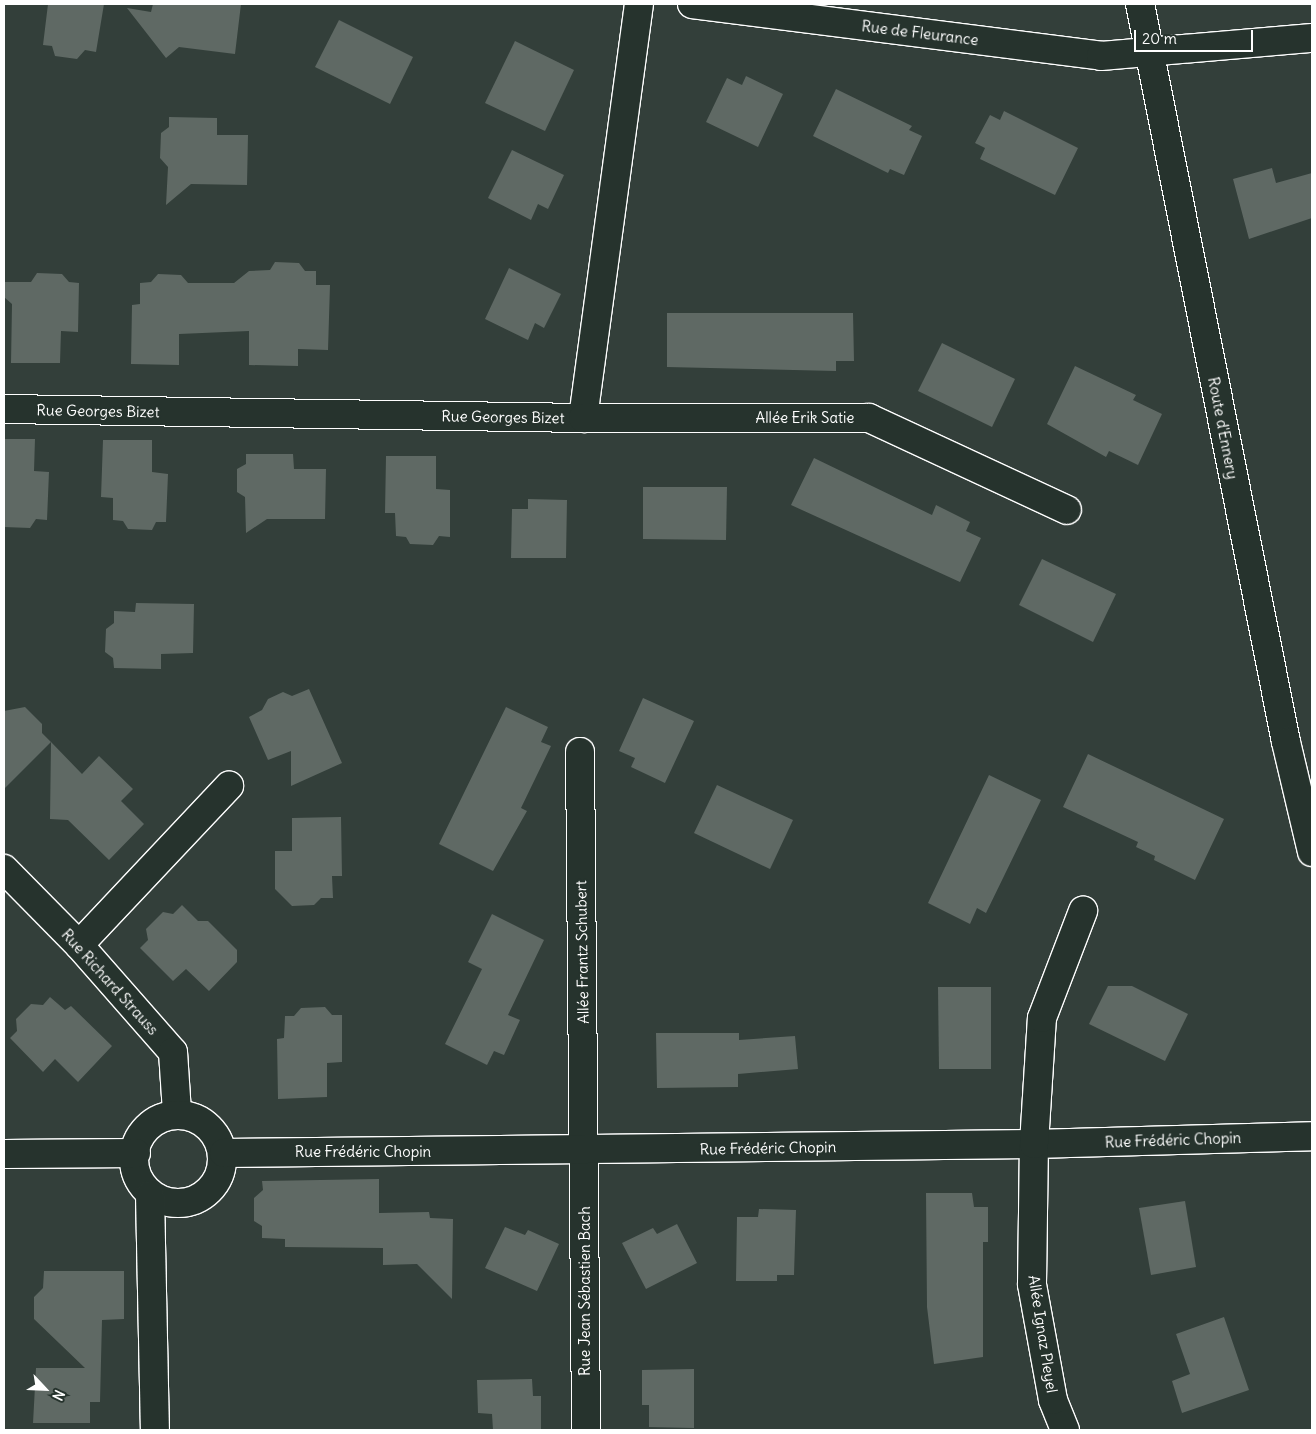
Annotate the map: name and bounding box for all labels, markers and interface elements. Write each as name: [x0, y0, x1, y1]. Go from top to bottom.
street label: Rue de Fleurance: [861, 17, 979, 49]
scale bar: [1136, 20, 1255, 52]
text: 20 m: [1142, 29, 1177, 48]
street label: Route d'Ennery: [1204, 375, 1242, 481]
street label: Rue Georges Bizet: [36, 401, 160, 421]
street label: Rue Georges Bizet: [441, 407, 565, 427]
street label: Allée Erik Satie: [756, 409, 854, 427]
street label: Allée Frantz Schubert: [572, 880, 592, 1024]
street label: Rue Richard Strauss: [58, 925, 162, 1039]
street label: Rue Frédéric Chopin: [1104, 1129, 1242, 1151]
street label: Rue Frédéric Chopin: [700, 1138, 836, 1158]
street label: Rue Frédéric Chopin: [295, 1143, 431, 1161]
street label: Rue Jean Sébastien Bach: [576, 1206, 594, 1376]
street label: Allée Ignaz Pleyel: [1025, 1274, 1061, 1394]
north arrow: [20, 1364, 70, 1414]
text: N: [48, 1387, 69, 1404]

